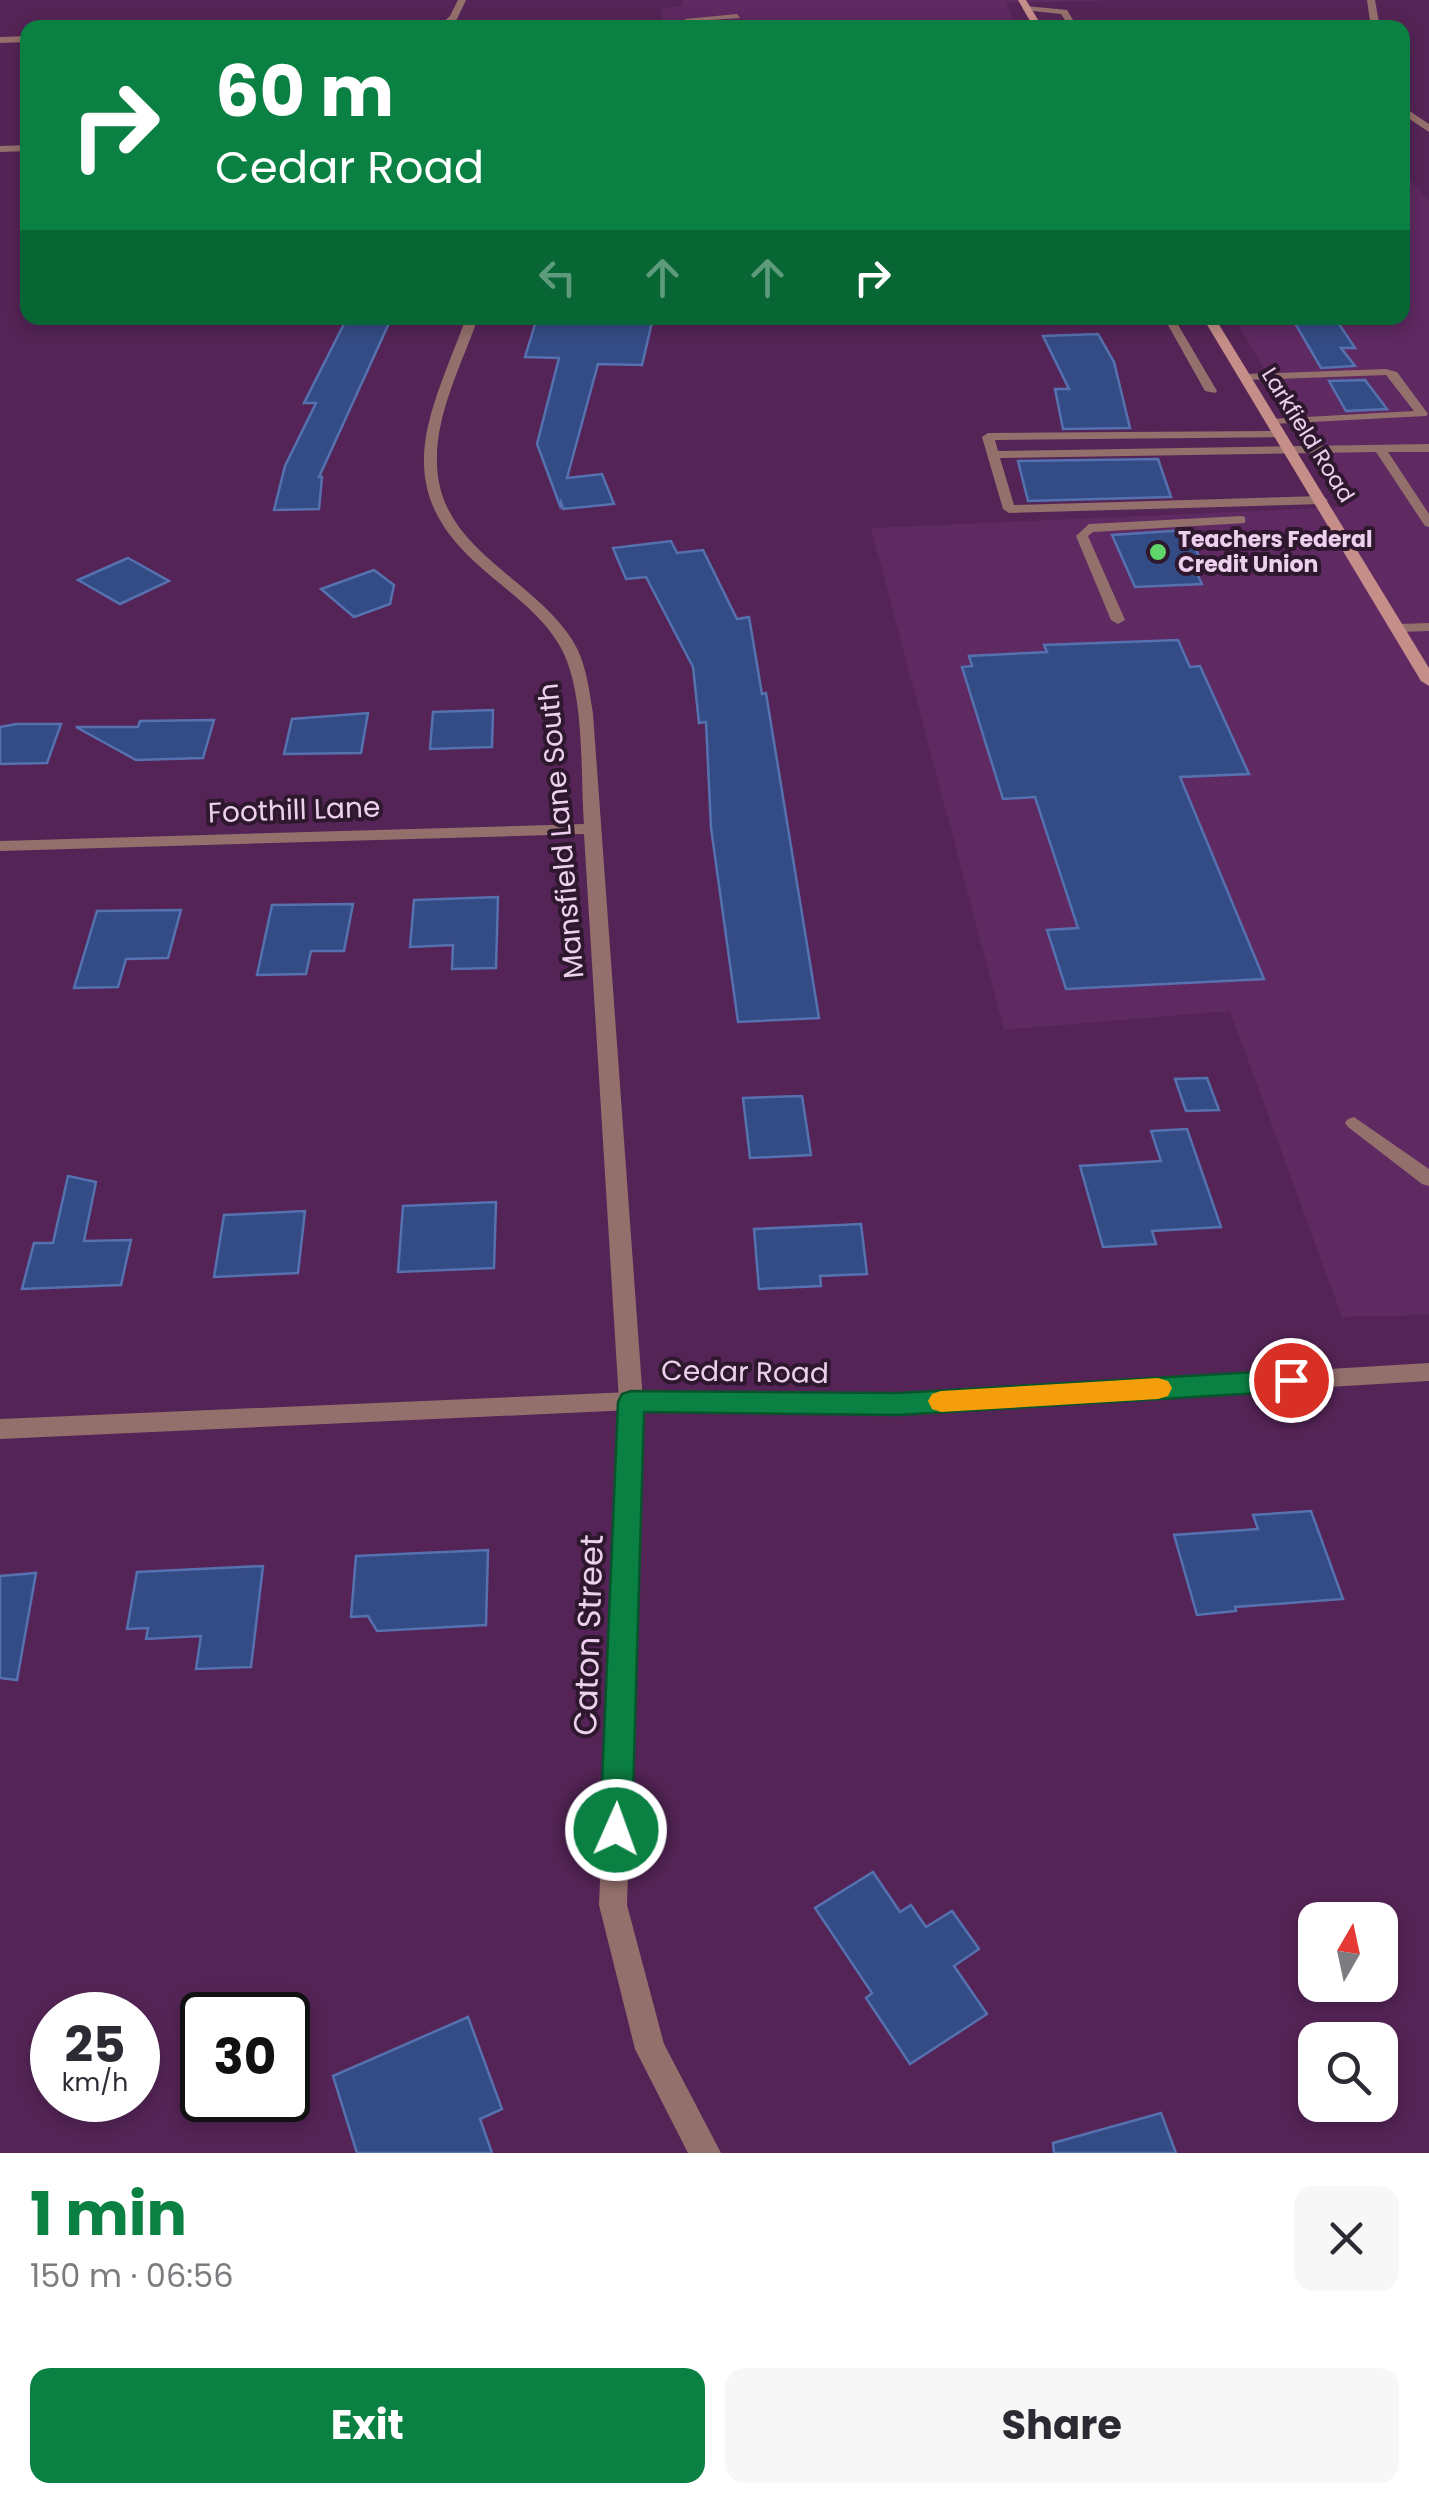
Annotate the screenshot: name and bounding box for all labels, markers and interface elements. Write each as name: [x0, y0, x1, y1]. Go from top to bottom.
text: 60 m: [215, 42, 394, 141]
icon: right: [50, 60, 180, 190]
text: Cedar Road: [215, 136, 484, 199]
icon: left: [530, 250, 585, 305]
icon: ahead: [635, 250, 690, 305]
icon: ahead: [740, 250, 795, 305]
icon: right: [845, 250, 900, 305]
street label: Larkfield Road: [1254, 362, 1362, 508]
place label: Teachers Federal Credit Union: [1178, 524, 1372, 580]
marker: Teachers Federal Credit Union: [1147, 541, 1169, 563]
street label: Mansfield Lane South: [529, 682, 593, 980]
street label: Foothill Lane: [207, 788, 381, 832]
pin: [1249, 1338, 1334, 1423]
street label: Cedar Road: [661, 1351, 829, 1393]
icon: arrive: [1264, 1353, 1319, 1408]
street label: Caton Street: [562, 1534, 614, 1736]
position arrow: [564, 1778, 668, 1882]
north arrow: [1298, 1902, 1398, 2002]
map controls: [1298, 1902, 1398, 2122]
speed limit sign: 30: [180, 1992, 310, 2122]
text: 25: [64, 2009, 126, 2080]
button: search: [1298, 2022, 1398, 2122]
text: km/h: [62, 2065, 128, 2100]
text: 1 min: [30, 2172, 187, 2256]
button: close: [1294, 2186, 1399, 2291]
text: 150 m · 06:56: [30, 2253, 233, 2298]
button: Exit: [30, 2368, 705, 2483]
button: Share: [725, 2368, 1399, 2483]

